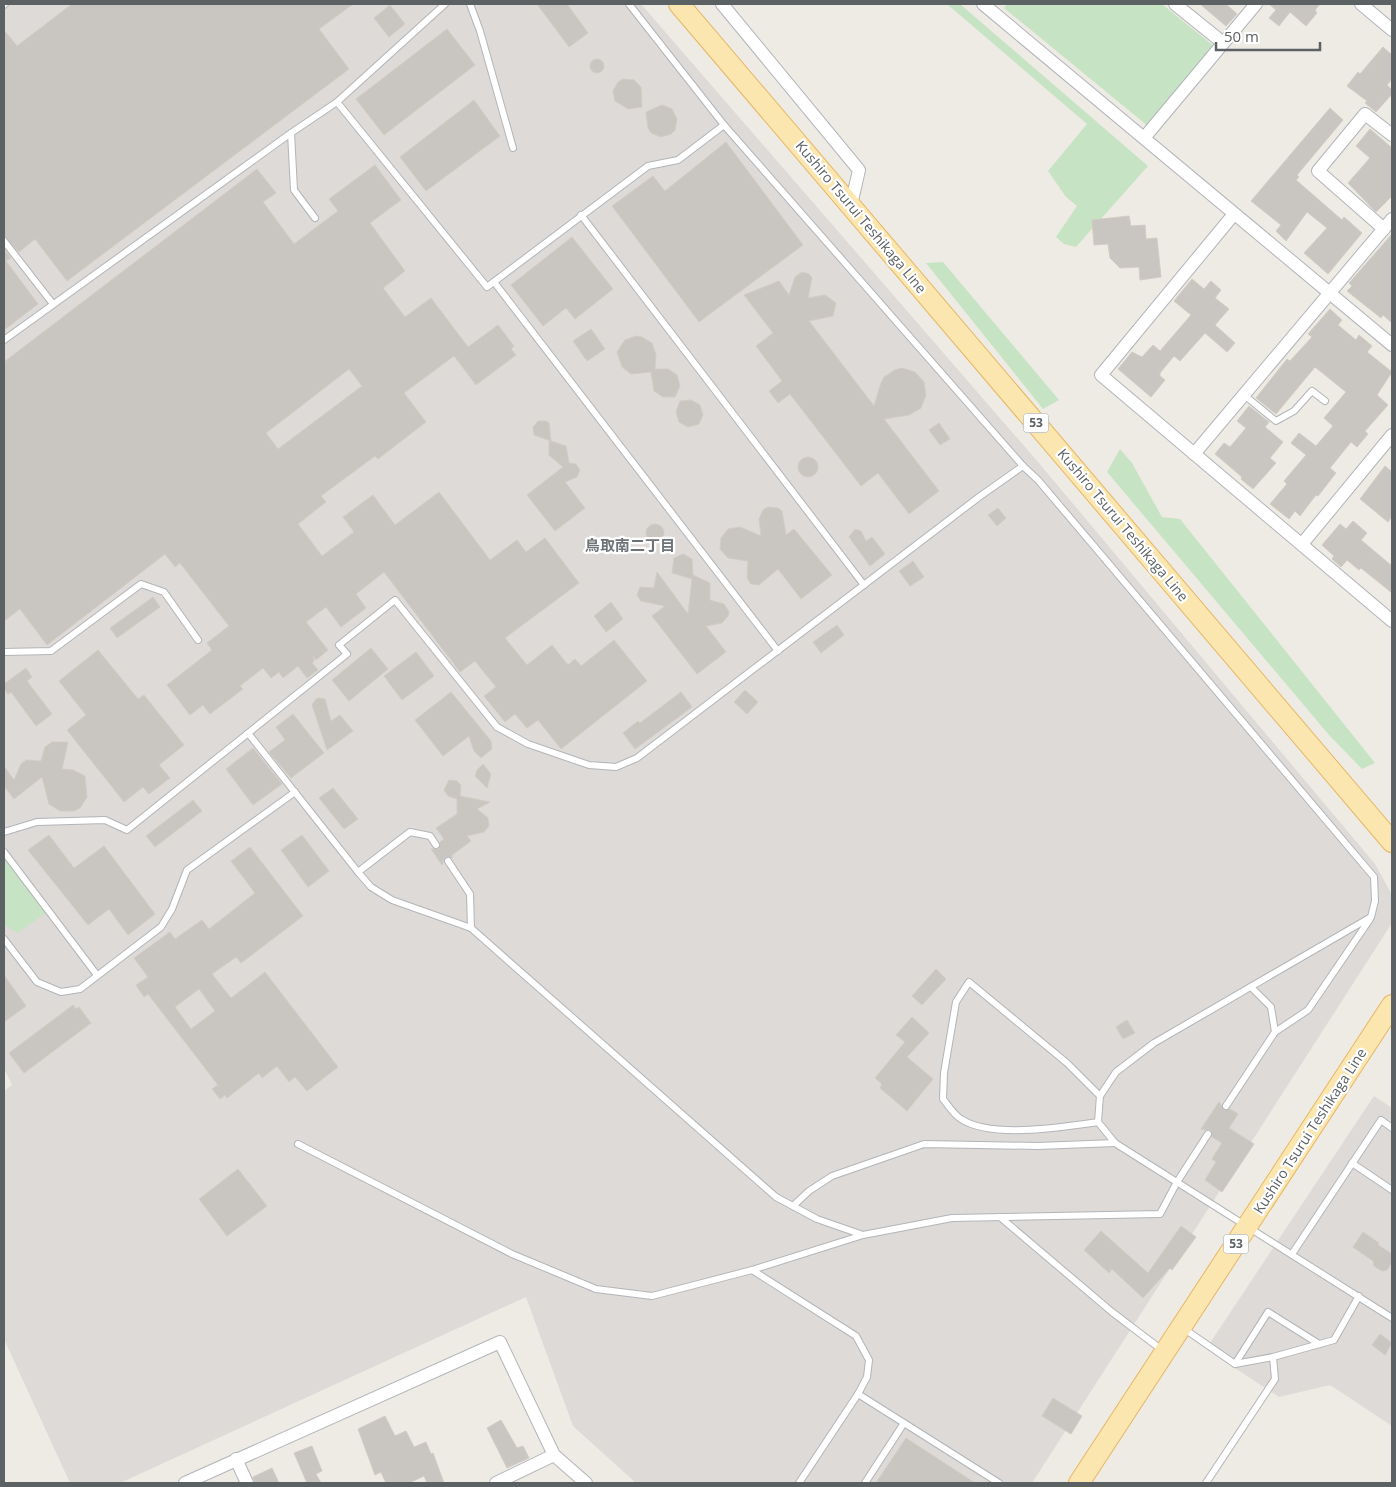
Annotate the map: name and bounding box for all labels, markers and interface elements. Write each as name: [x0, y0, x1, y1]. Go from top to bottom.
scale bar: [1216, 20, 1320, 52]
text: 50 m: [1224, 26, 1259, 46]
street label: Kushiro Tsurui Teshikaga Line: [792, 136, 931, 297]
road number: 53: [1024, 413, 1048, 432]
street label: Kushiro Tsurui Teshikaga Line: [1054, 444, 1193, 605]
district label: 鳥取南二丁目: [585, 535, 675, 555]
street label: Kushiro Tsurui Teshikaga Line: [1249, 1044, 1370, 1217]
road number: 53: [1224, 1234, 1248, 1254]

